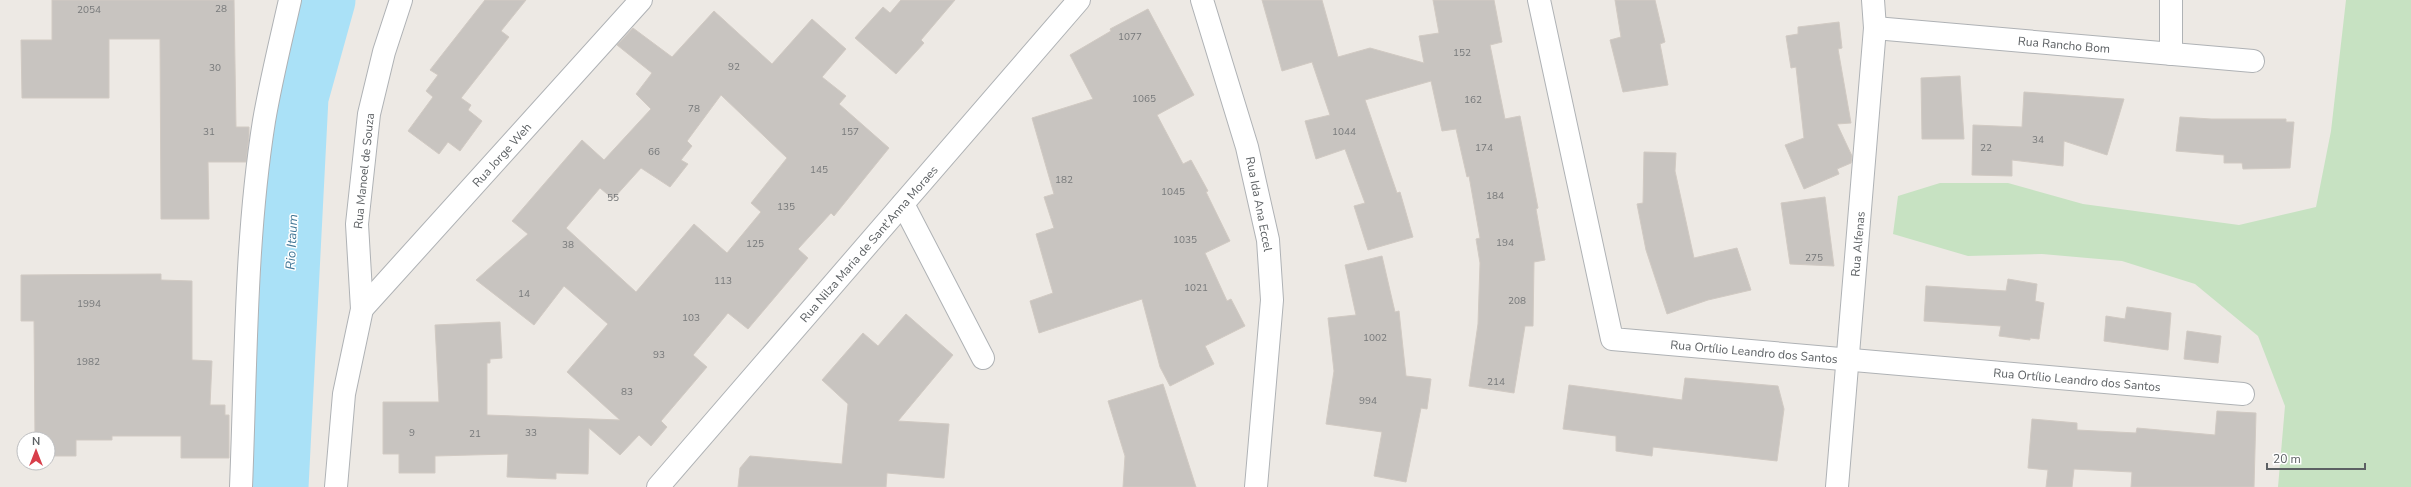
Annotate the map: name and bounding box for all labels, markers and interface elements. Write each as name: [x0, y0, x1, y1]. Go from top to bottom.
house number: 28: [215, 2, 227, 16]
house number: 2054: [77, 3, 101, 17]
house number: 1077: [1118, 30, 1142, 44]
street label: Rua Rancho Bom: [2017, 33, 2111, 57]
house number: 152: [1453, 46, 1471, 60]
house number: 92: [728, 60, 740, 74]
house number: 30: [209, 61, 221, 75]
house number: 1065: [1132, 92, 1156, 106]
house number: 162: [1464, 93, 1482, 107]
house number: 78: [688, 102, 700, 116]
street label: Rua Manoel de Souza: [350, 112, 378, 230]
street label: Rua Jorge Weh: [469, 119, 535, 191]
house number: 31: [203, 125, 215, 139]
house number: 157: [841, 125, 859, 139]
house number: 1044: [1332, 125, 1356, 139]
house number: 34: [2032, 133, 2044, 147]
house number: 174: [1475, 141, 1493, 155]
house number: 22: [1980, 141, 1992, 155]
house number: 66: [648, 145, 660, 159]
street label: Rua Ida Ana Eccel: [1242, 155, 1276, 253]
street label: Rua Nilza Maria de Sant'Anna Moraes: [796, 162, 942, 326]
house number: 145: [810, 163, 828, 177]
house number: 182: [1055, 173, 1073, 187]
house number: 1045: [1161, 185, 1185, 199]
house number: 184: [1486, 189, 1504, 203]
house number: 55: [607, 191, 619, 205]
house number: 135: [777, 200, 795, 214]
street label: Rua Alfenas: [1847, 210, 1869, 277]
water label: Rio Itaum: [282, 214, 302, 270]
house number: 1035: [1173, 233, 1197, 247]
house number: 194: [1496, 236, 1514, 250]
house number: 125: [746, 237, 764, 251]
house number: 38: [562, 238, 574, 252]
house number: 275: [1805, 251, 1823, 265]
house number: 113: [714, 274, 732, 288]
house number: 1021: [1184, 281, 1208, 295]
house number: 14: [518, 287, 530, 301]
house number: 208: [1508, 294, 1526, 308]
house number: 1994: [77, 297, 101, 311]
house number: 103: [682, 311, 700, 325]
house number: 1002: [1363, 331, 1387, 345]
street label: Rua Ortílio Leandro dos Santos: [1670, 337, 1839, 367]
house number: 93: [653, 348, 665, 362]
house number: 1982: [76, 355, 100, 369]
street label: Rua Ortílio Leandro dos Santos: [1993, 365, 2162, 395]
house number: 214: [1487, 375, 1505, 389]
house number: 83: [621, 385, 633, 399]
house number: 994: [1359, 394, 1377, 408]
house number: 9: [409, 426, 415, 440]
house number: 33: [525, 426, 537, 440]
house number: 21: [469, 427, 481, 441]
north arrow: [16, 431, 56, 471]
text: N: [32, 434, 40, 449]
scale bar: [2267, 445, 2365, 471]
text: 20 m: [2273, 451, 2301, 467]

